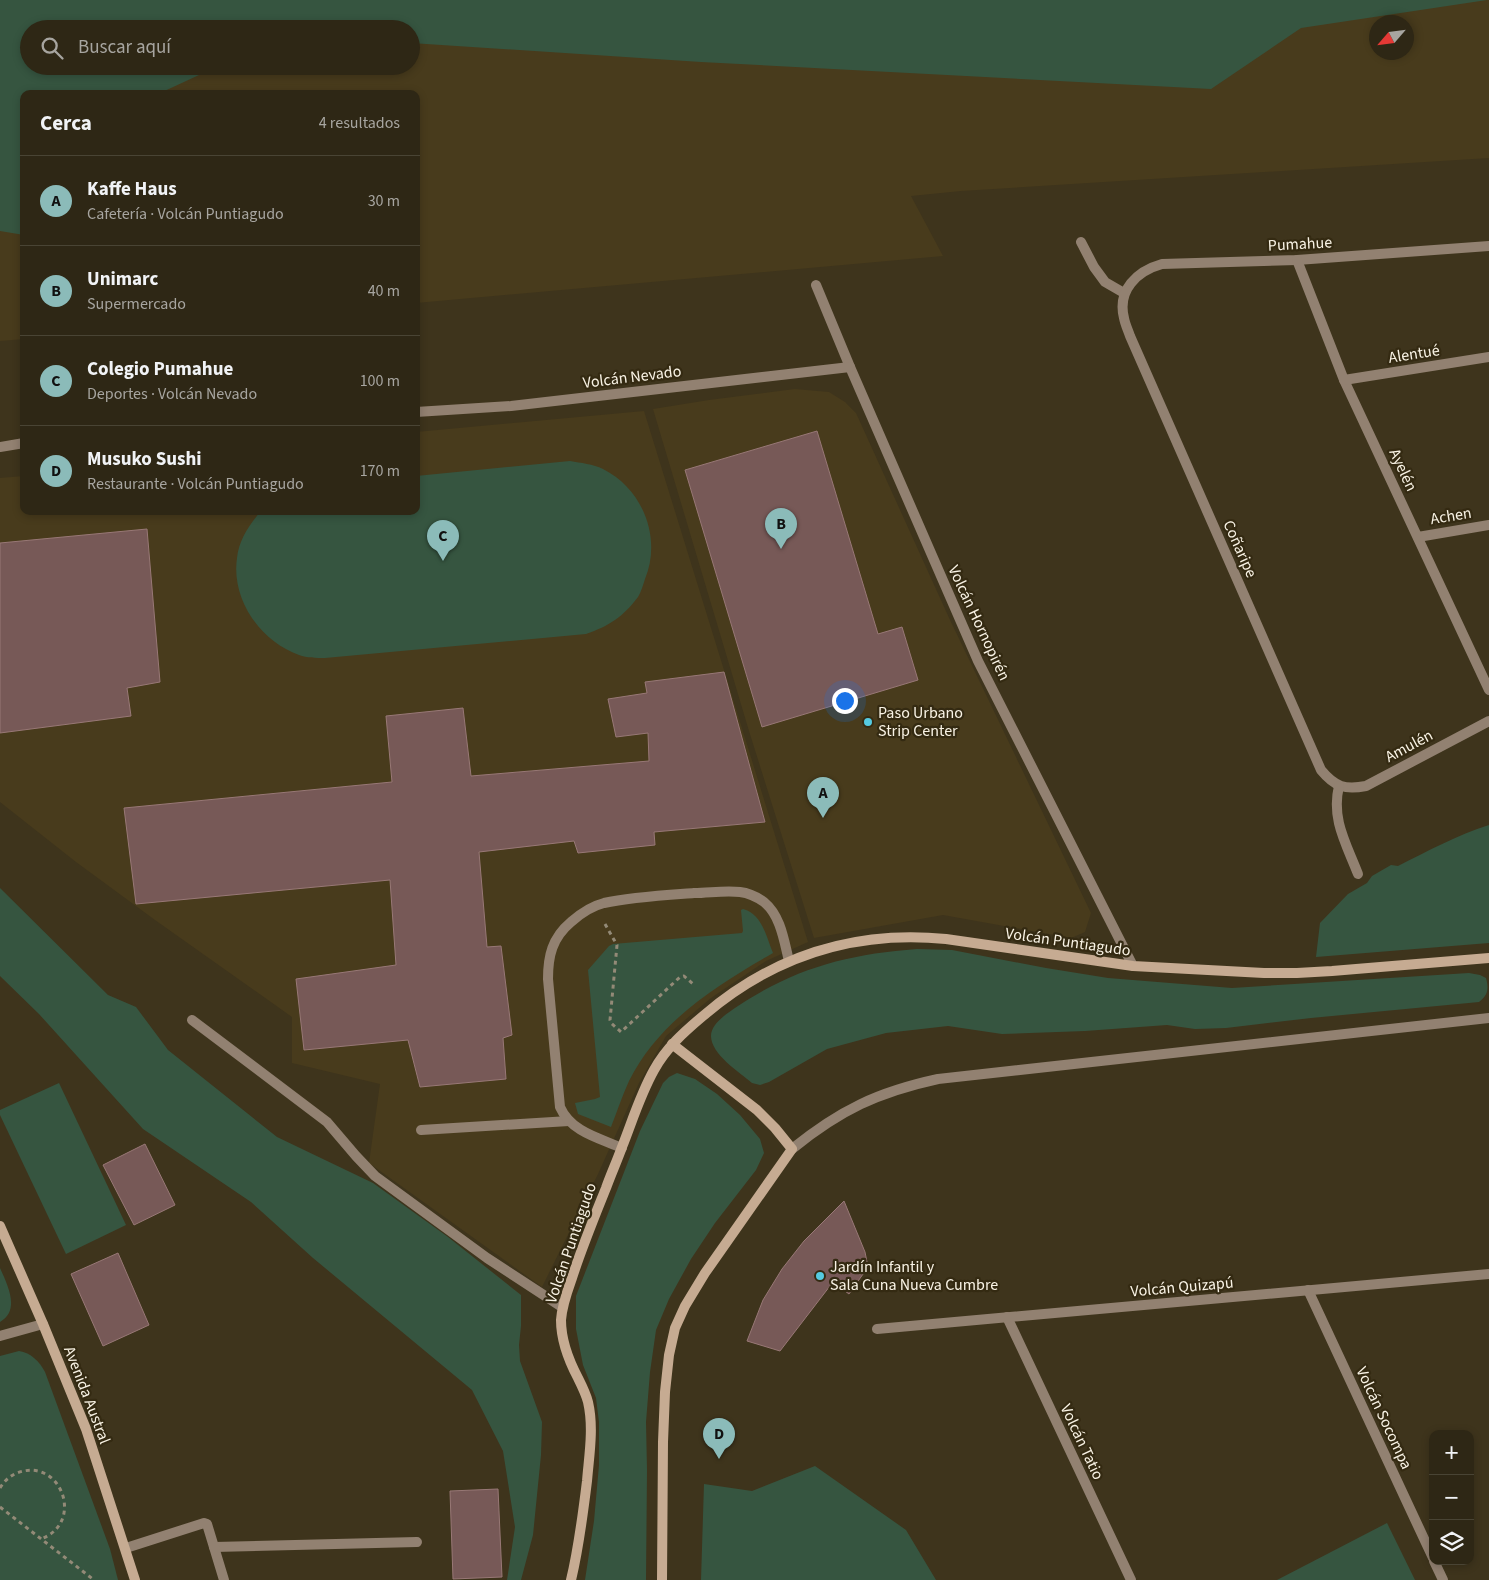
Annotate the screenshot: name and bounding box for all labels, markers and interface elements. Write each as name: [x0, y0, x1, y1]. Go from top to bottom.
north arrow: [1369, 15, 1414, 60]
search box: [20, 20, 420, 75]
icon: search: [38, 34, 66, 62]
text: Buscar aquí: [78, 34, 171, 61]
text: Cerca: [40, 108, 92, 138]
text: 4 resultados: [319, 112, 400, 134]
text: Kaffe Haus: [87, 176, 177, 203]
text: A: [51, 190, 61, 212]
text: 30 m: [368, 190, 400, 212]
text: Cafetería · Volcán Puntiagudo: [87, 203, 284, 225]
street label: Pumahue: [1267, 231, 1333, 257]
text: Unimarc: [87, 266, 158, 293]
text: B: [51, 280, 61, 302]
text: 40 m: [368, 280, 400, 302]
text: Supermercado: [87, 293, 186, 315]
street label: Alentué: [1387, 339, 1441, 369]
text: Colegio Pumahue: [87, 356, 233, 383]
street label: Volcán Nevado: [582, 360, 682, 394]
text: C: [51, 370, 61, 392]
text: 100 m: [360, 370, 400, 392]
text: Deportes · Volcán Nevado: [87, 383, 257, 405]
street label: Ayelén: [1384, 445, 1422, 495]
text: Musuko Sushi: [87, 446, 202, 473]
text: D: [51, 460, 61, 482]
text: 170 m: [360, 460, 400, 482]
text: Restaurante · Volcán Puntiagudo: [87, 473, 304, 495]
street label: Achen: [1429, 502, 1473, 530]
pin: B: [765, 508, 797, 549]
street label: Coñaripe: [1218, 517, 1262, 581]
pin: C: [427, 520, 459, 561]
street label: Volcán Hornopirén: [943, 562, 1015, 684]
your location: [832, 688, 858, 714]
place label: Paso Urbano Strip Center: [878, 702, 963, 742]
marker: Paso Urbano Strip Center: [862, 716, 874, 728]
street label: Amulén: [1381, 724, 1437, 768]
pin: A: [807, 777, 839, 818]
street label: Volcán Puntiagudo: [1004, 922, 1132, 962]
street label: Volcán Puntiagudo: [540, 1180, 602, 1306]
place label: Jardín Infantil y Sala Cuna Nueva Cumbre: [830, 1256, 998, 1296]
marker: Jardín Infantil y Sala Cuna Nueva Cumbre: [814, 1270, 826, 1282]
street label: Volcán Quizapú: [1130, 1272, 1234, 1302]
street label: Avenida Austral: [58, 1343, 116, 1447]
street label: Volcán Socompa: [1351, 1363, 1417, 1473]
street label: Volcán Tatio: [1055, 1401, 1109, 1483]
pin: D: [703, 1418, 735, 1459]
map controls: [1429, 1430, 1474, 1565]
button: +: [1429, 1430, 1474, 1475]
button: −: [1429, 1475, 1474, 1520]
button: layers: [1429, 1520, 1474, 1565]

